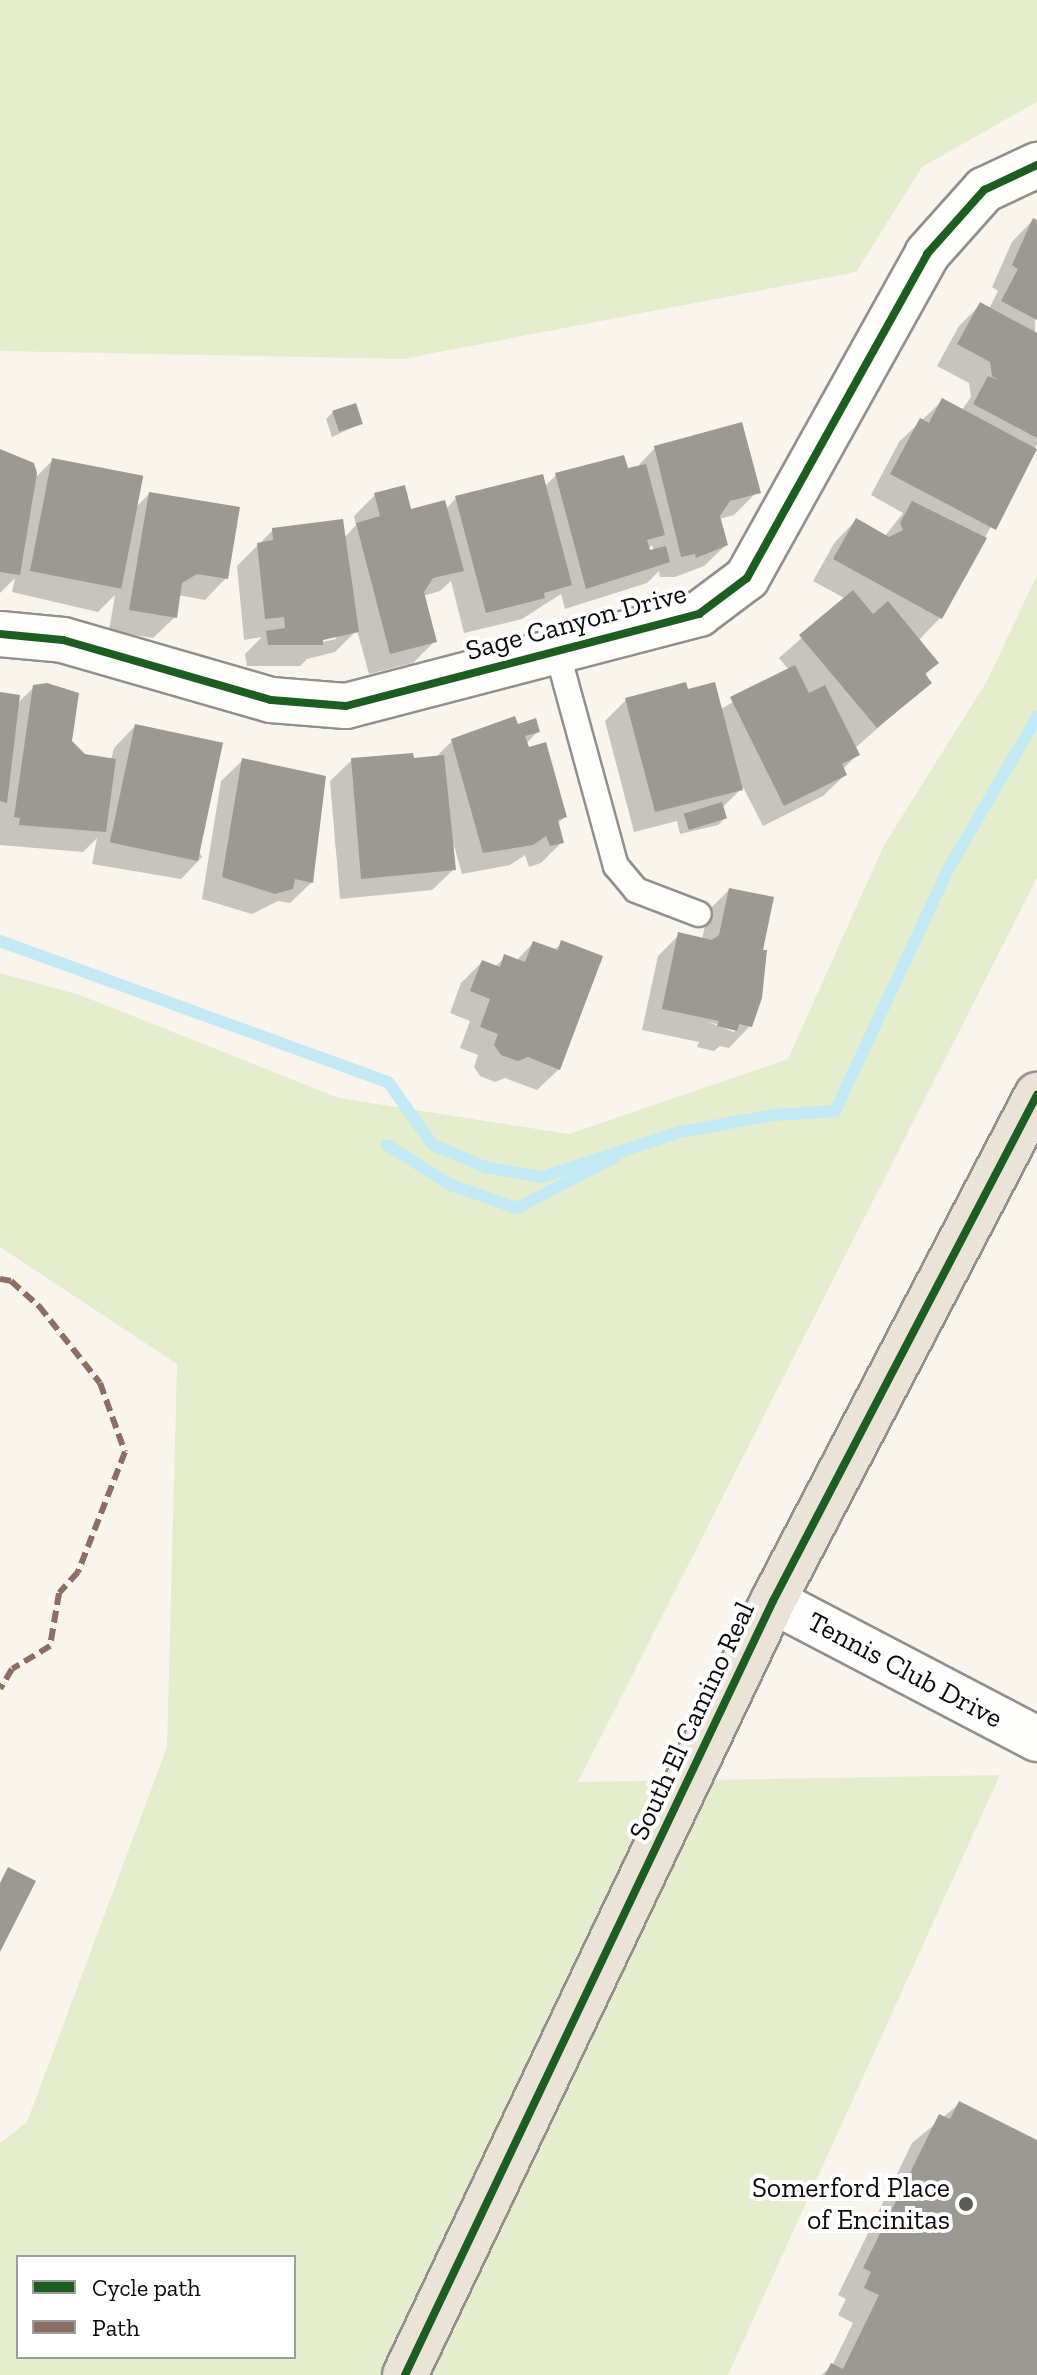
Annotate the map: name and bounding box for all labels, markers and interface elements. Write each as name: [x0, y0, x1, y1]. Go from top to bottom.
street label: Sage Canyon Drive: [462, 576, 690, 668]
street label: South El Camino Real: [622, 1596, 762, 1846]
street label: Tennis Club Drive: [802, 1605, 1008, 1735]
place label: Somerford Place of Encinitas: [752, 2171, 950, 2237]
marker: Somerford Place of Encinitas: [957, 2195, 975, 2213]
legend: [16, 2255, 296, 2359]
text: Cycle path: [92, 2273, 201, 2302]
text: Path: [92, 2313, 140, 2342]

